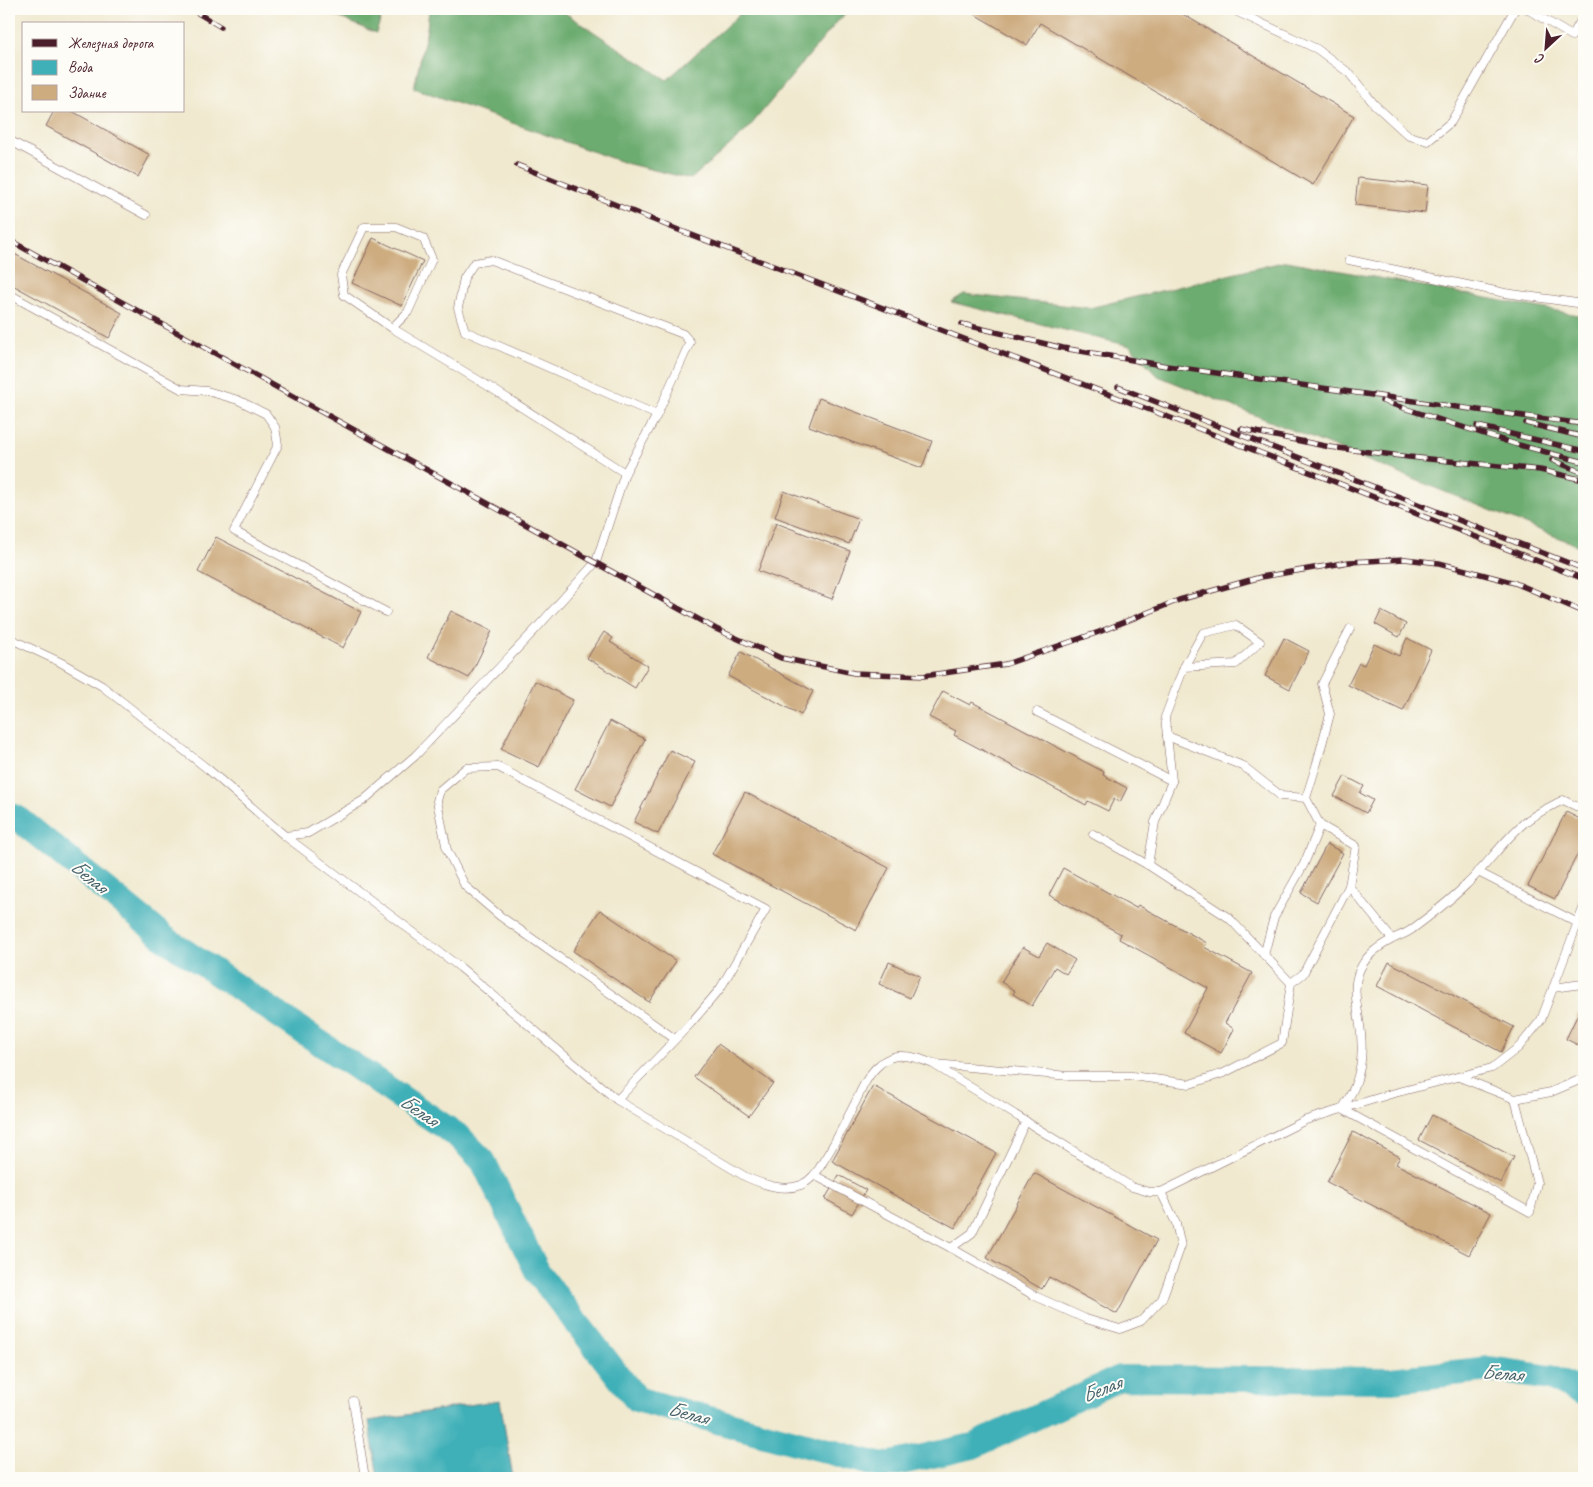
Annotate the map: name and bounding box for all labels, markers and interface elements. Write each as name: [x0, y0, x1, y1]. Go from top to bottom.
legend: [22, 22, 185, 112]
north arrow: [1520, 22, 1570, 72]
text: Железная дорога: [68, 34, 155, 53]
text: С: [1532, 49, 1547, 68]
text: Вода: [68, 58, 93, 77]
text: Здание: [68, 84, 107, 103]
water label: Белая: [65, 853, 116, 901]
water label: Белая: [395, 1088, 446, 1134]
water label: Белая: [1481, 1359, 1527, 1388]
water label: Белая: [1077, 1368, 1128, 1409]
water label: Белая: [665, 1395, 715, 1432]

